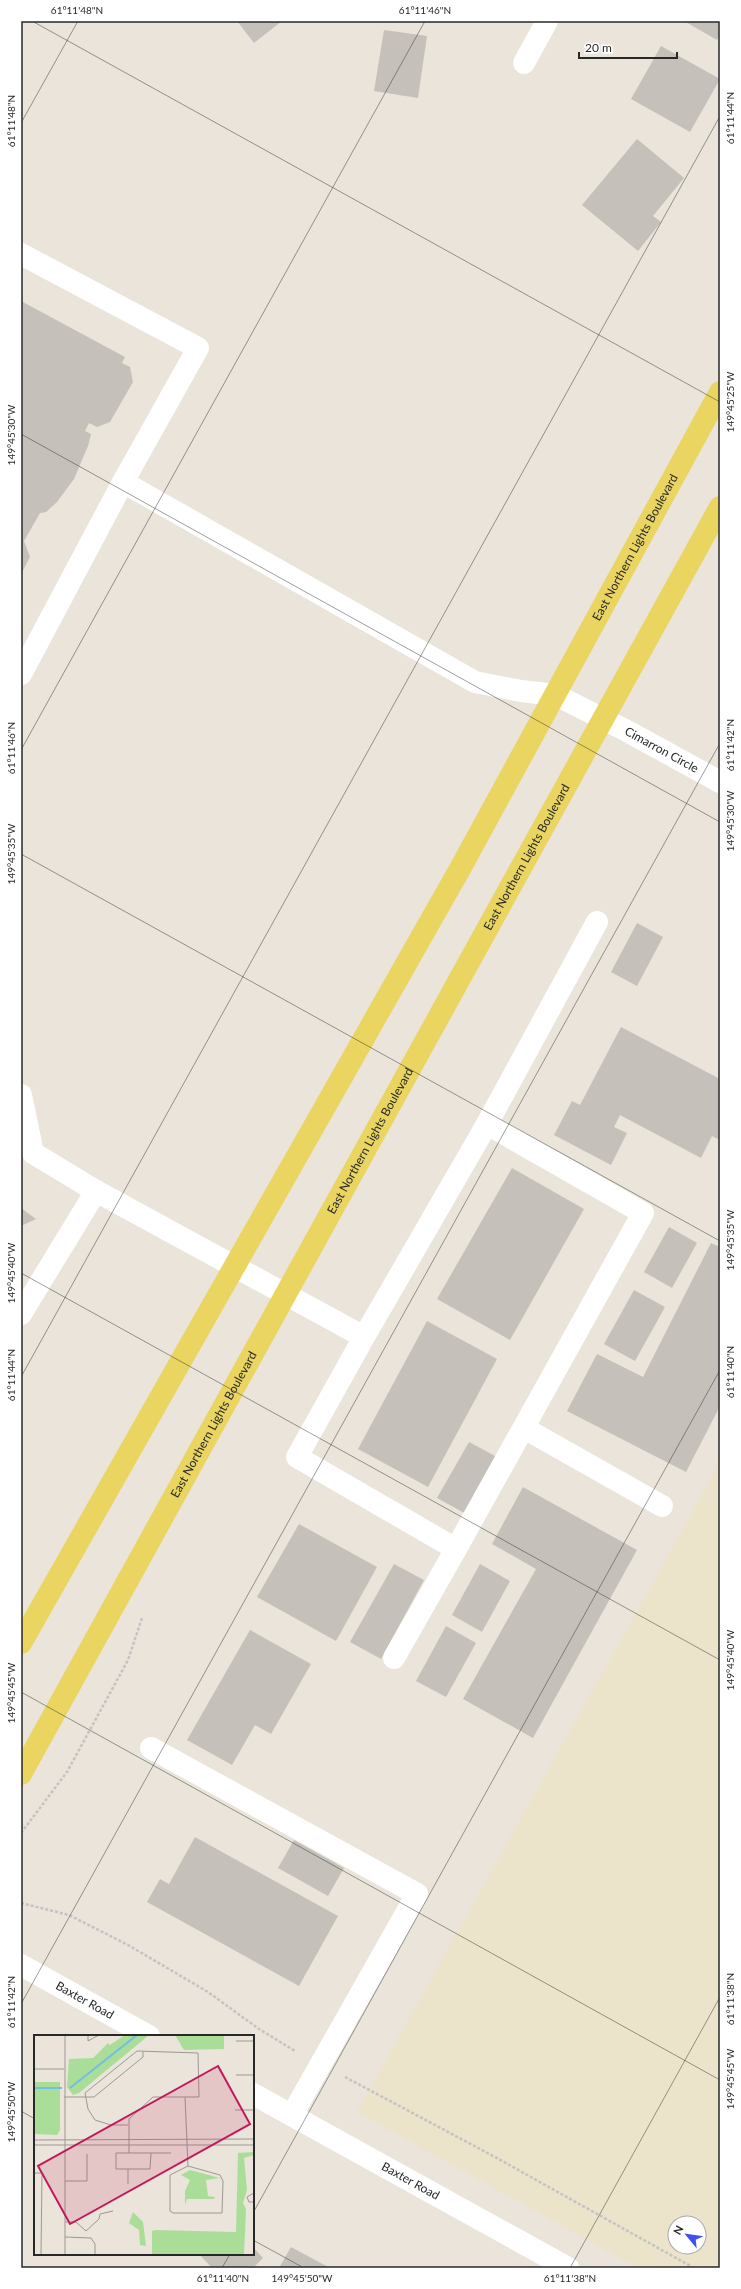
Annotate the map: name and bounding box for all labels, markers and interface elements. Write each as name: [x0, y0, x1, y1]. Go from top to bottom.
text: 61°11'48"N: [51, 4, 103, 16]
text: 61°11'46"N: [399, 4, 451, 16]
scale bar: [579, 34, 677, 60]
text: 20 m: [585, 40, 612, 55]
text: 61°11'44"N: [724, 92, 736, 144]
text: 61°11'48"N: [5, 95, 17, 147]
text: 149°45'25"W: [724, 371, 736, 432]
text: 149°45'30"W: [5, 404, 17, 465]
street label: East Northern Lights Boulevard: [589, 471, 681, 623]
text: 61°11'42"N: [724, 719, 736, 771]
text: 61°11'46"N: [5, 722, 17, 774]
street label: Cimarron Circle: [622, 723, 701, 776]
street label: East Northern Lights Boulevard: [480, 781, 573, 933]
text: 149°45'30"W: [724, 790, 736, 851]
text: 149°45'35"W: [5, 823, 17, 884]
street label: East Northern Lights Boulevard: [323, 1065, 416, 1216]
text: 149°45'35"W: [724, 1209, 736, 1270]
text: 149°45'40"W: [5, 1242, 17, 1303]
text: 61°11'40"N: [724, 1346, 736, 1398]
text: 61°11'44"N: [5, 1349, 17, 1401]
street label: East Northern Lights Boulevard: [167, 1349, 260, 1500]
text: 149°45'40"W: [724, 1629, 736, 1690]
text: 149°45'45"W: [5, 1662, 17, 1723]
text: 61°11'38"N: [724, 1973, 736, 2025]
text: 61°11'42"N: [5, 1976, 17, 2028]
street label: Baxter Road: [53, 1978, 117, 2022]
inset map: [34, 2035, 254, 2255]
text: 149°45'45"W: [724, 2048, 736, 2109]
text: 149°45'50"W: [5, 2081, 17, 2142]
street label: Baxter Road: [379, 2159, 442, 2203]
north arrow: [667, 2215, 707, 2255]
text: N: [670, 2223, 686, 2237]
text: 61°11'40"N: [197, 2272, 249, 2284]
text: 149°45'50"W: [272, 2272, 333, 2284]
text: 61°11'38"N: [544, 2272, 596, 2284]

